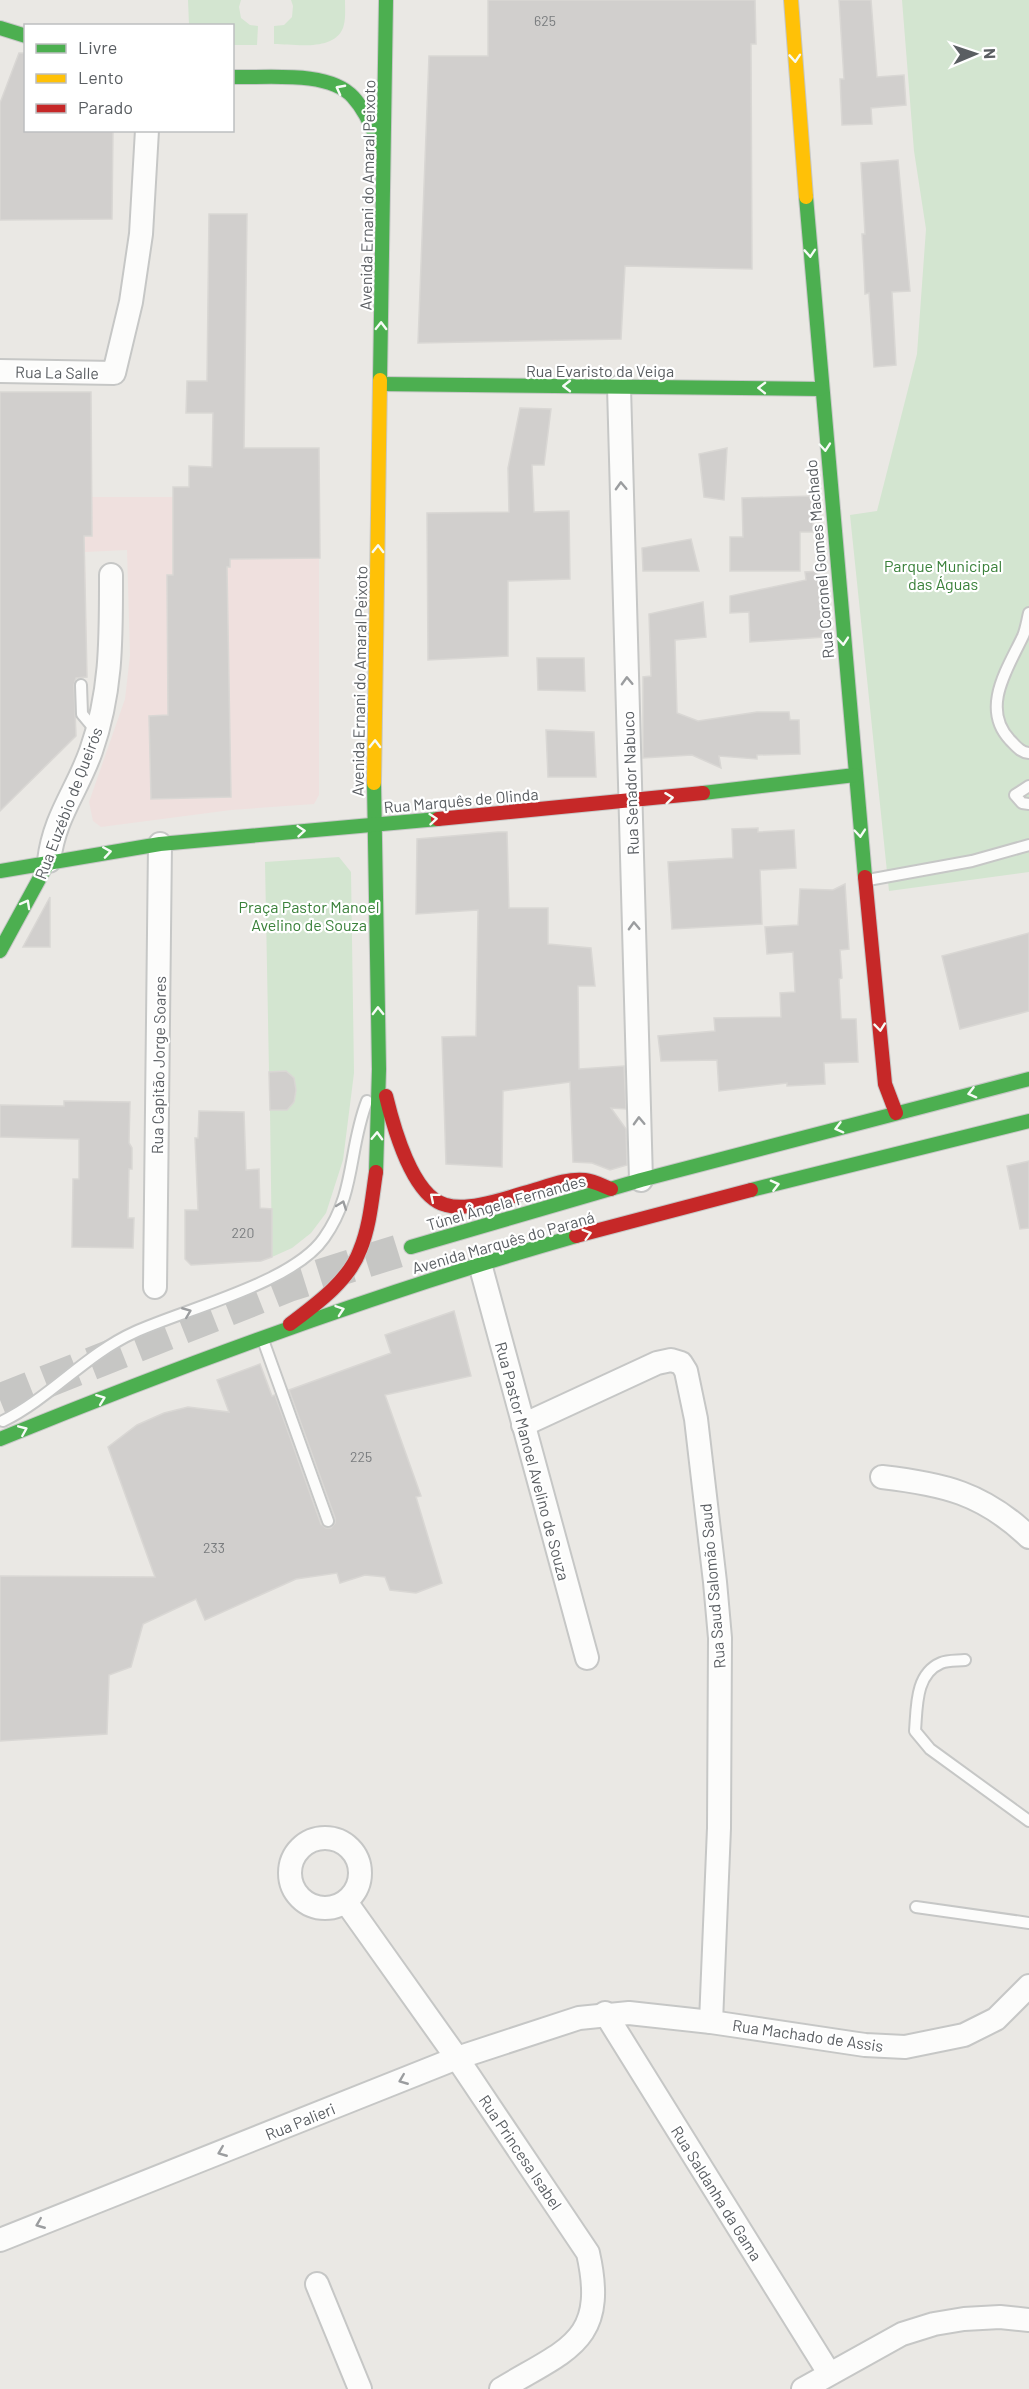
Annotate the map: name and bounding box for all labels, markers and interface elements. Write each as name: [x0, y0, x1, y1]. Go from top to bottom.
house number: 625: [534, 12, 556, 29]
legend: [24, 24, 234, 132]
north arrow: [945, 24, 1005, 84]
text: Livre: [78, 36, 117, 58]
text: N: [981, 48, 1000, 59]
one-way arrow: [788, 54, 801, 63]
text: Lento: [78, 66, 124, 88]
street label: Avenida Ernani do Amaral Peixoto: [355, 79, 379, 311]
one-way arrow: [335, 85, 346, 96]
text: Parado: [78, 96, 133, 118]
one-way arrow: [803, 248, 816, 257]
one-way arrow: [375, 321, 387, 330]
street label: Rua Evaristo da Veiga: [526, 361, 674, 380]
street label: Rua La Salle: [15, 362, 99, 382]
one-way arrow: [562, 380, 571, 392]
one-way arrow: [757, 382, 766, 394]
one-way arrow: [818, 443, 831, 452]
street label: Rua Coronel Gomes Machado: [801, 459, 837, 659]
one-way arrow: [615, 481, 628, 490]
one-way arrow: [372, 544, 384, 553]
park label: Parque Municipal das Águas: [884, 556, 1002, 593]
street label: Avenida Ernani do Amaral Peixoto: [347, 565, 371, 797]
one-way arrow: [836, 637, 849, 646]
one-way arrow: [621, 676, 633, 685]
street label: Rua Senador Nabuco: [618, 711, 642, 855]
street label: Rua Euzébio de Queirós: [30, 724, 106, 882]
one-way arrow: [369, 739, 381, 748]
street label: Rua Marquês de Olinda: [383, 784, 539, 816]
one-way arrow: [664, 792, 673, 804]
one-way arrow: [428, 813, 437, 826]
one-way arrow: [296, 825, 306, 838]
one-way arrow: [853, 829, 866, 838]
one-way arrow: [102, 846, 112, 859]
park label: Praça Pastor Manoel Avelino de Souza: [239, 897, 379, 934]
one-way arrow: [19, 900, 30, 910]
one-way arrow: [628, 922, 640, 931]
street label: Rua Capitão Jorge Soares: [147, 976, 169, 1154]
one-way arrow: [372, 1006, 384, 1015]
one-way arrow: [873, 1023, 886, 1032]
one-way arrow: [967, 1085, 977, 1098]
one-way arrow: [633, 1117, 646, 1126]
one-way arrow: [834, 1120, 844, 1133]
one-way arrow: [371, 1131, 383, 1140]
street label: Túnel Ângela Fernandes: [424, 1170, 588, 1234]
one-way arrow: [770, 1179, 780, 1192]
one-way arrow: [430, 1193, 441, 1204]
one-way arrow: [335, 1200, 347, 1211]
street label: Avenida Marquês do Paraná: [410, 1207, 596, 1277]
house number: 220: [232, 1224, 254, 1241]
one-way arrow: [581, 1229, 592, 1241]
one-way arrow: [334, 1304, 345, 1317]
one-way arrow: [181, 1307, 192, 1319]
street label: Rua Pastor Manoel Avelino de Souza: [492, 1340, 574, 1582]
one-way arrow: [94, 1394, 105, 1406]
one-way arrow: [17, 1425, 28, 1437]
house number: 225: [350, 1448, 372, 1465]
street label: Rua Saud Salomão Saud: [695, 1503, 729, 1669]
house number: 233: [203, 1539, 225, 1556]
street label: Rua Machado de Assis: [731, 2015, 885, 2055]
one-way arrow: [398, 2073, 409, 2085]
street label: Rua Princesa Isabel: [476, 2091, 566, 2213]
street label: Rua Palieri: [262, 2098, 338, 2144]
street label: Rua Saldanha da Gama: [668, 2122, 766, 2264]
one-way arrow: [217, 2145, 228, 2157]
one-way arrow: [36, 2217, 47, 2229]

